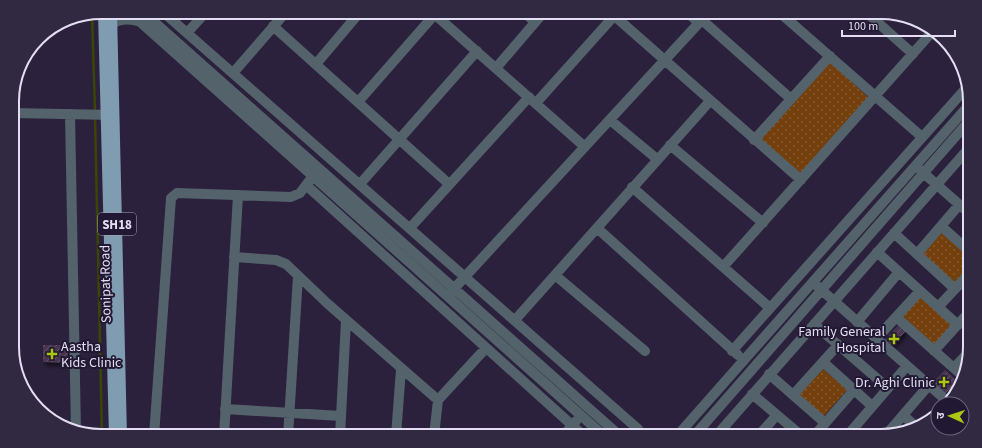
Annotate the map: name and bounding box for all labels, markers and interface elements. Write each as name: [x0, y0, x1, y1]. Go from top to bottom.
scale bar: [842, 12, 955, 38]
text: 100 m: [848, 18, 878, 35]
road number: SH18: [98, 213, 136, 235]
street label: Sonipat Road: [95, 245, 117, 323]
place label: Family General Hospital: [798, 322, 885, 358]
marker: Family General Hospital: [888, 333, 900, 345]
place label: Aastha Kids Clinic: [61, 337, 122, 373]
marker: Aastha Kids Clinic: [46, 348, 58, 360]
place label: Dr. Aghi Clinic: [855, 373, 936, 393]
marker: Dr. Aghi Clinic: [938, 376, 950, 388]
north arrow: [930, 396, 970, 436]
text: उ: [933, 411, 948, 419]

